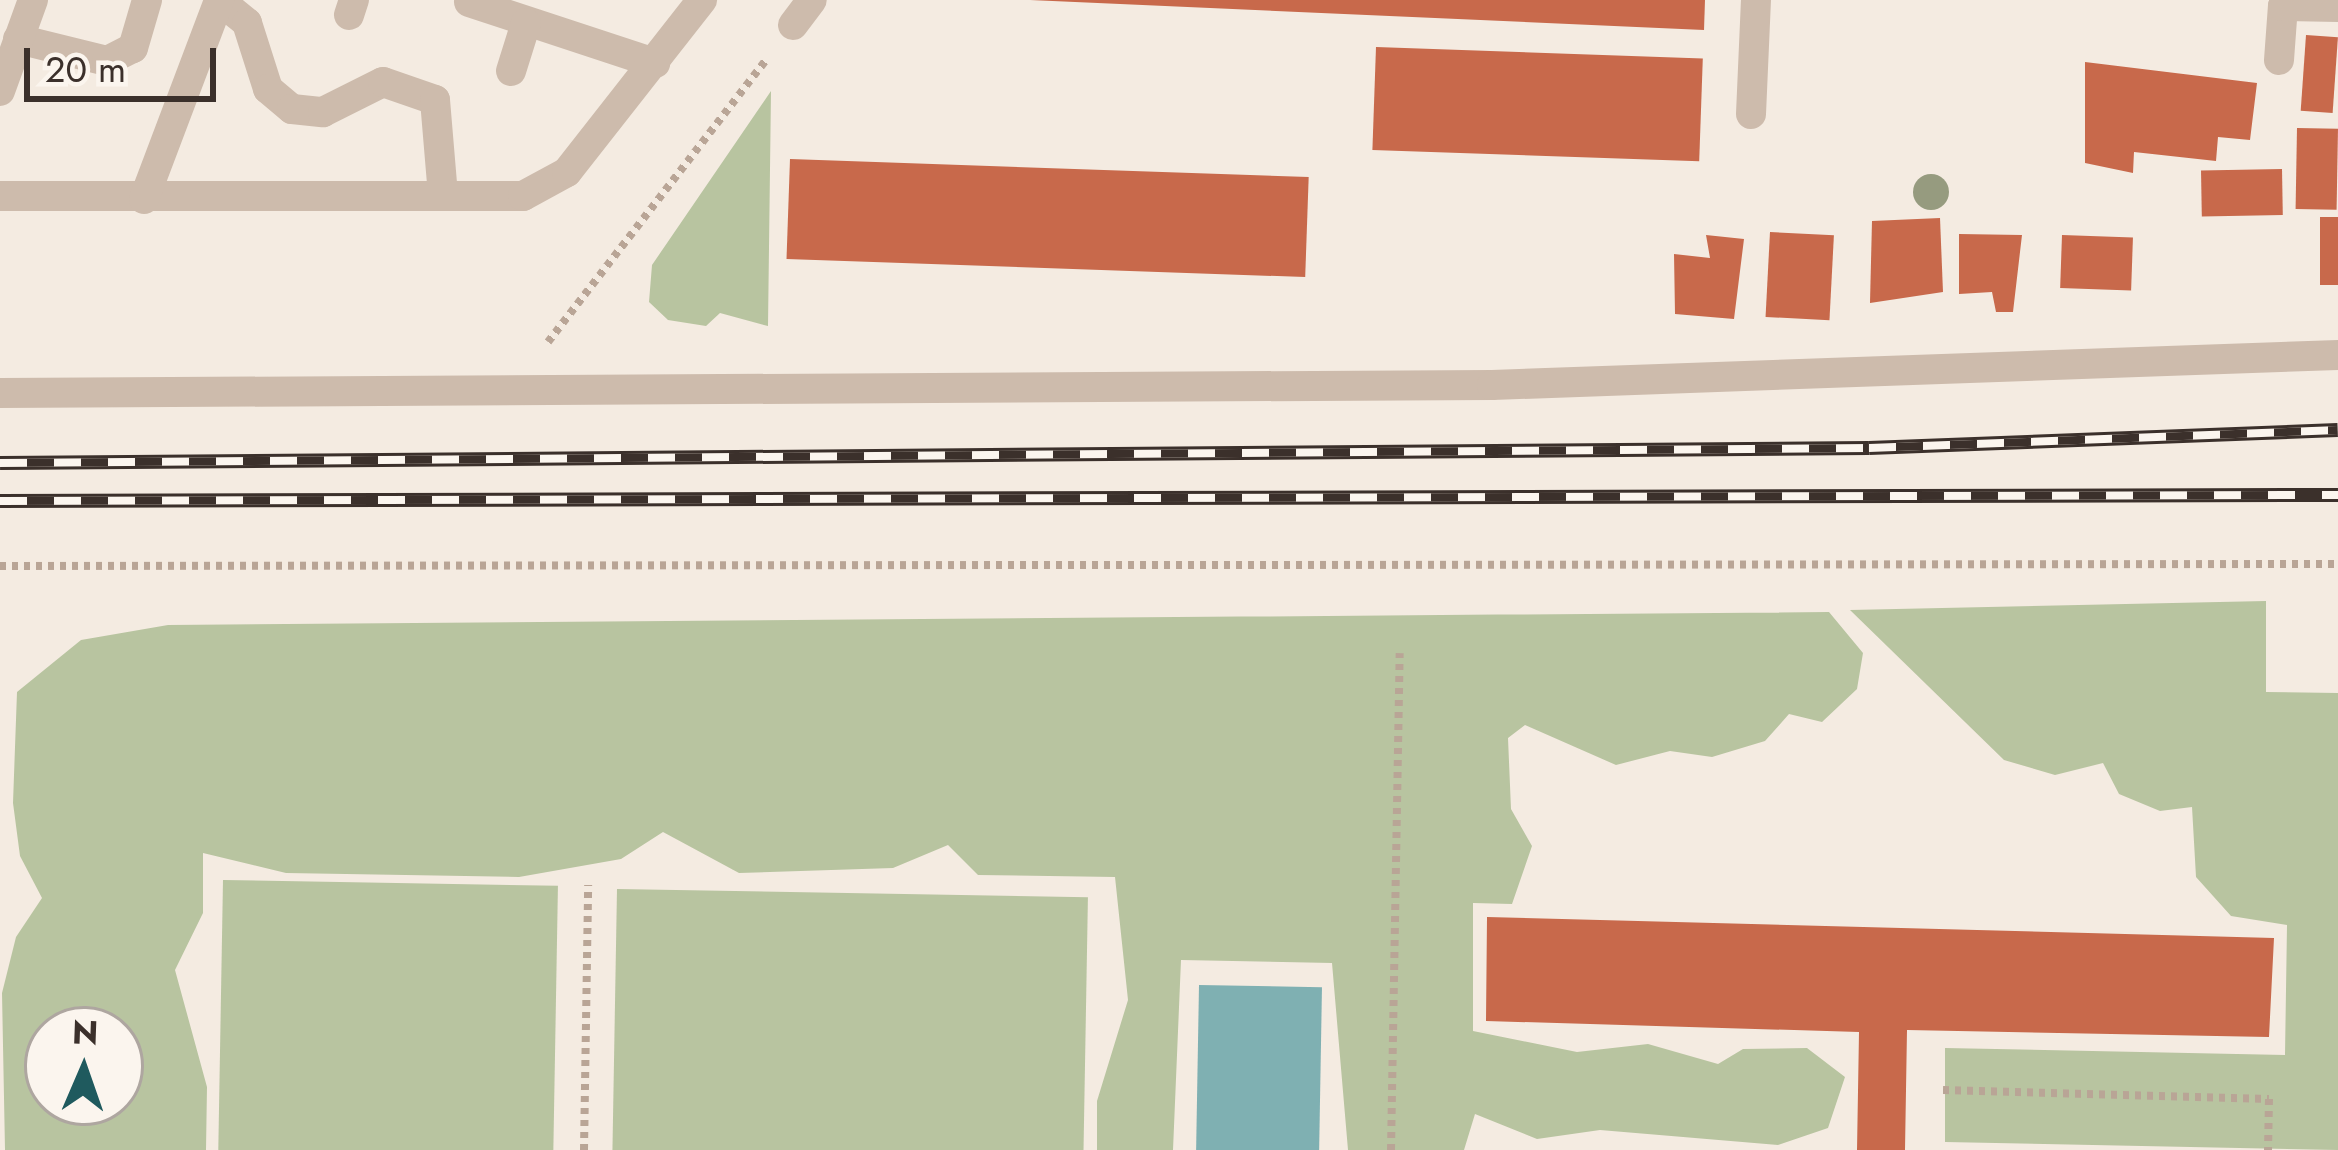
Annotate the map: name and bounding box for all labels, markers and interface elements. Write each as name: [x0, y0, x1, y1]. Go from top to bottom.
scale bar: [30, 24, 222, 98]
text: 20 m: [45, 43, 126, 95]
north arrow: [24, 1006, 144, 1126]
text: N: [71, 1009, 99, 1056]

